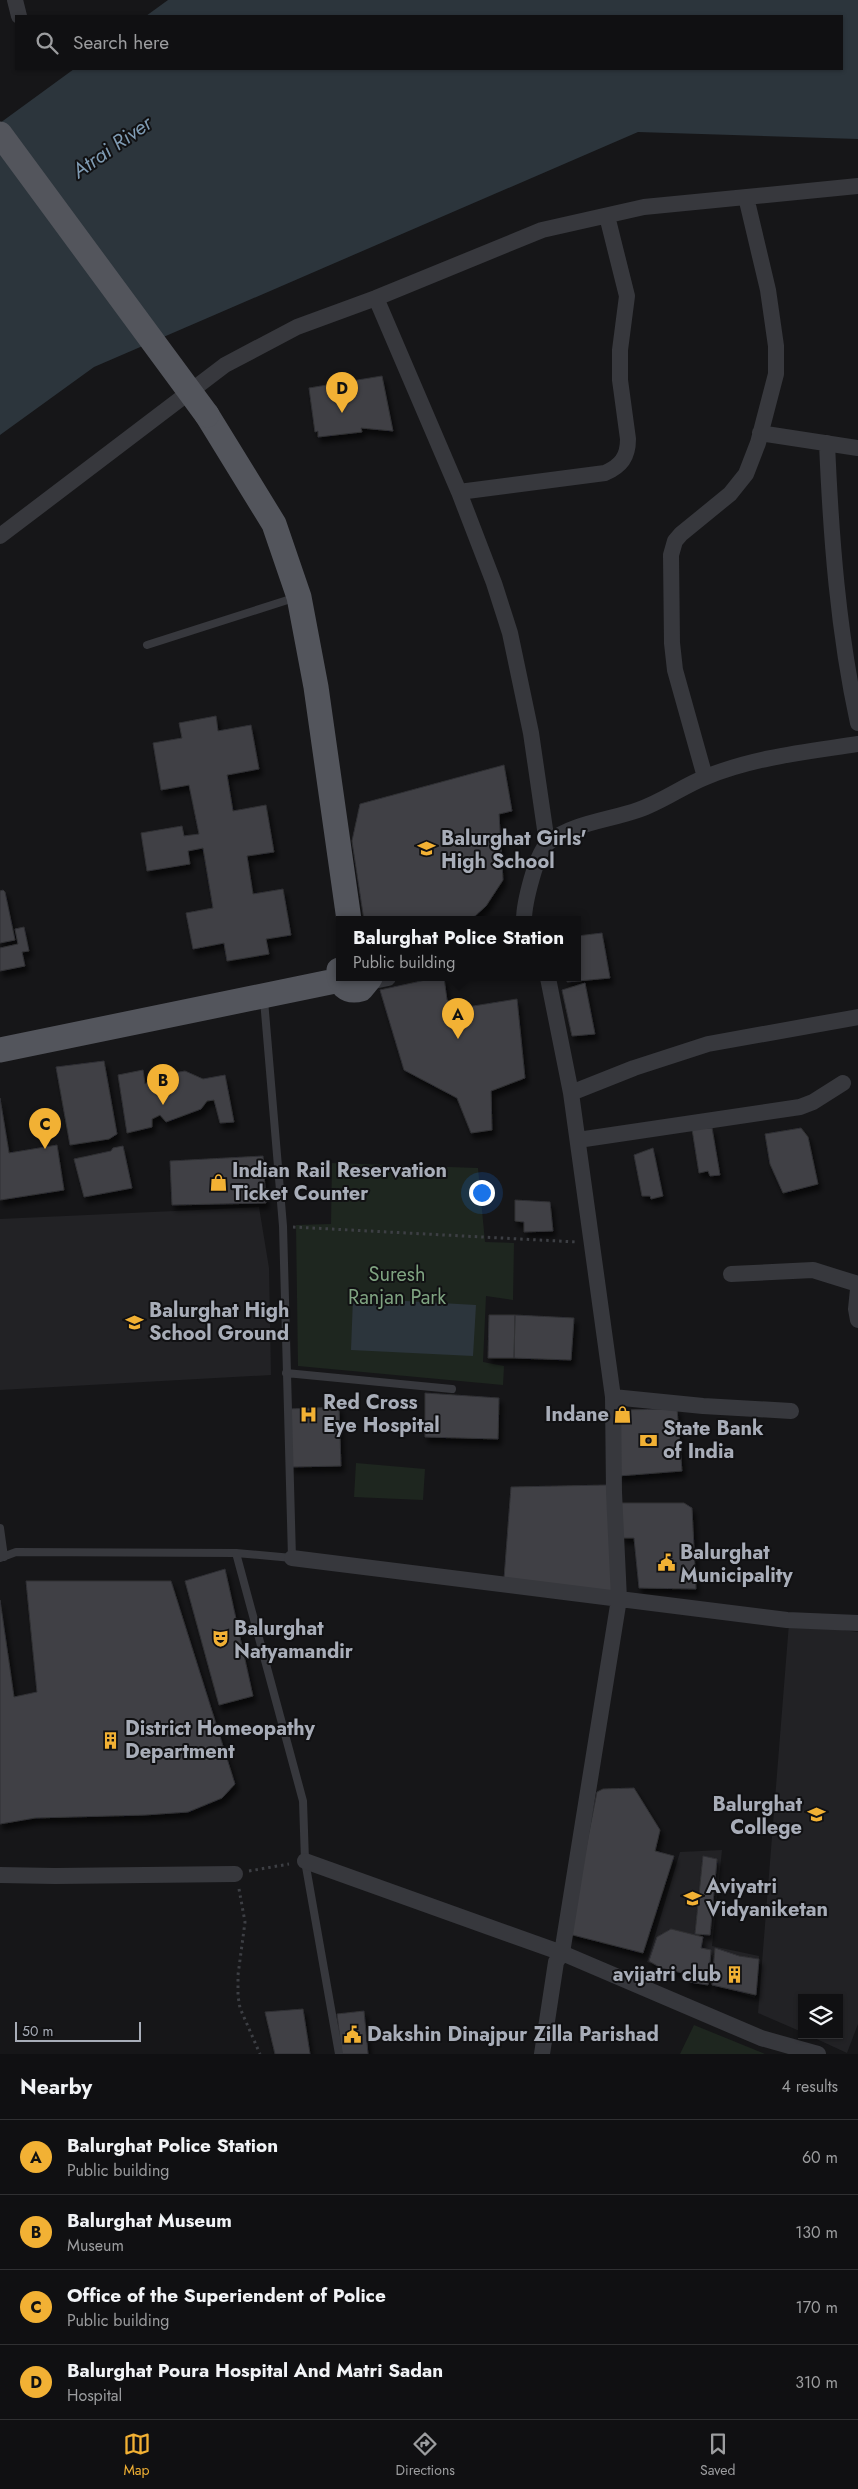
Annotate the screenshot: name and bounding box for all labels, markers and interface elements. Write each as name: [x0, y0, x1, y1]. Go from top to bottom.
search box: [15, 15, 843, 70]
icon: search: [33, 29, 61, 57]
text: Search here: [73, 29, 169, 56]
water label: Atrai River: [65, 108, 159, 186]
pin: D: [326, 372, 358, 413]
place label: Balurghat Girls' High School: [441, 824, 587, 876]
school or university icon: Balurghat Girls' High School: [417, 839, 437, 859]
popup: [336, 916, 581, 981]
text: Balurghat Police Station: [353, 924, 564, 951]
text: Public building: [353, 951, 455, 974]
pin: A: [442, 998, 474, 1039]
pin: B: [147, 1064, 179, 1105]
pin: C: [29, 1108, 61, 1149]
place label: Indian Rail Reservation Ticket Counter: [232, 1156, 447, 1208]
shop icon: Indian Rail Reservation Ticket Counter: [208, 1172, 228, 1192]
your location: [469, 1180, 495, 1206]
park label: Suresh Ranjan Park: [348, 1260, 446, 1312]
place label: Balurghat High School Ground: [149, 1296, 289, 1348]
school or university icon: Balurghat High School Ground: [125, 1312, 145, 1332]
place label: Red Cross Eye Hospital: [323, 1388, 440, 1440]
place label: Indane: [545, 1400, 609, 1429]
hospital icon: Red Cross Eye Hospital: [299, 1404, 319, 1424]
shop icon: Indane: [613, 1404, 633, 1424]
place label: State Bank of India: [663, 1414, 764, 1466]
bank icon: State Bank of India: [639, 1430, 659, 1450]
place label: Balurghat Municipality: [680, 1538, 793, 1590]
public building icon: Balurghat Municipality: [656, 1553, 676, 1573]
place label: Balurghat Natyamandir: [234, 1614, 354, 1666]
theatre icon: Balurghat Natyamandir: [210, 1629, 230, 1649]
place label: District Homeopathy Department: [125, 1714, 316, 1766]
building icon: District Homeopathy Department: [101, 1730, 121, 1750]
place label: Balurghat College: [712, 1790, 803, 1842]
school or university icon: Balurghat College: [806, 1805, 826, 1825]
place label: Aviyatri Vidyaniketan: [705, 1872, 828, 1924]
school or university icon: Aviyatri Vidyaniketan: [682, 1888, 702, 1908]
place label: avijatri club: [613, 1960, 721, 1989]
building icon: avijatri club: [725, 1964, 745, 1984]
map controls: [798, 1994, 843, 2039]
button: layers: [798, 1994, 843, 2039]
scale bar: [15, 2019, 141, 2042]
place label: Dakshin Dinajpur Zilla Parishad: [367, 2020, 659, 2049]
text: 50 m: [22, 2021, 53, 2041]
public building icon: Dakshin Dinajpur Zilla Parishad: [343, 2024, 363, 2044]
text: Nearby: [20, 2072, 92, 2102]
text: 4 results: [782, 2075, 838, 2098]
text: Balurghat Police Station: [67, 2132, 278, 2159]
text: A: [30, 2146, 42, 2169]
text: 60 m: [802, 2146, 838, 2169]
text: Public building: [67, 2159, 169, 2182]
text: Balurghat Museum: [67, 2207, 232, 2234]
text: B: [31, 2221, 41, 2244]
text: 130 m: [795, 2221, 838, 2244]
text: Museum: [67, 2234, 124, 2257]
text: Office of the Superiendent of Police: [67, 2282, 386, 2309]
text: C: [30, 2296, 42, 2319]
text: 170 m: [796, 2296, 838, 2319]
text: Public building: [67, 2309, 169, 2332]
text: Balurghat Poura Hospital And Matri Sadan: [67, 2357, 443, 2384]
text: D: [30, 2371, 42, 2394]
text: 310 m: [795, 2371, 838, 2394]
text: Hospital: [67, 2384, 122, 2407]
tab: Map: [123, 2430, 151, 2480]
tab: Directions: [396, 2430, 455, 2480]
tab: Saved: [700, 2430, 735, 2480]

